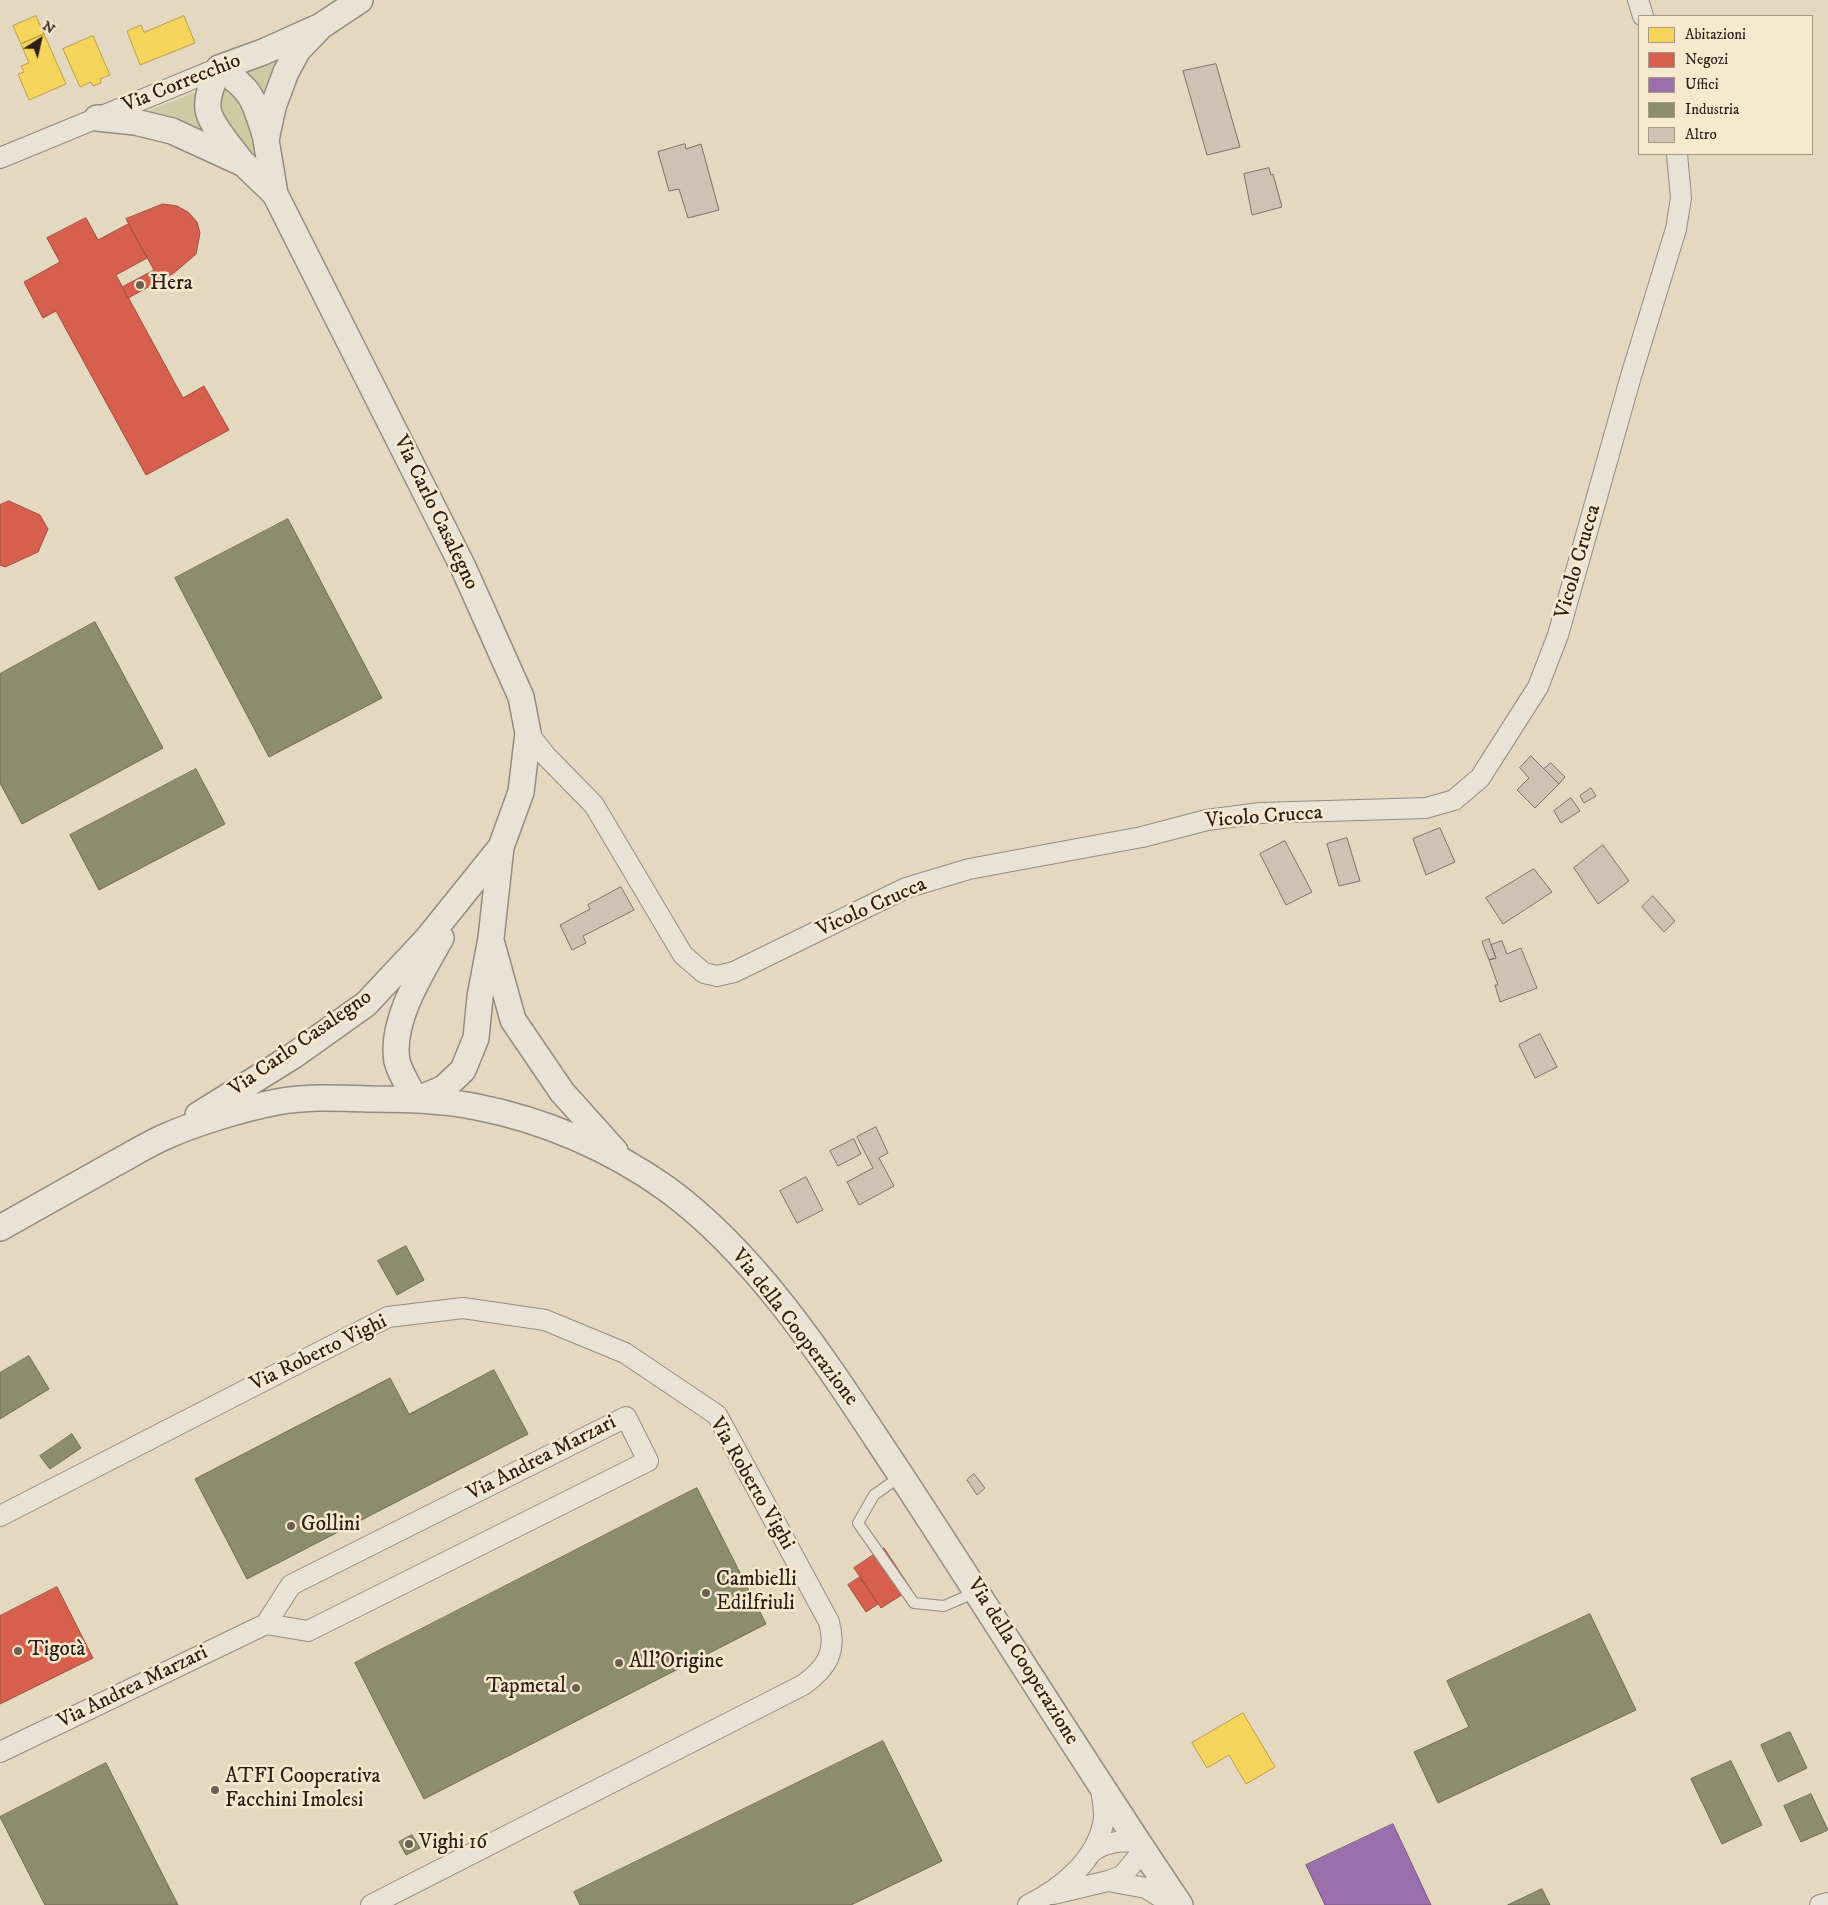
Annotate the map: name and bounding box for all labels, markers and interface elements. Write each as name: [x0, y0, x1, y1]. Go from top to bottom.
north arrow: [15, 15, 65, 65]
legend: [1638, 15, 1813, 155]
text: N: [39, 17, 58, 38]
text: Abitazioni: [1685, 25, 1746, 44]
street label: Via Correcchio: [119, 49, 245, 119]
text: Negozi: [1685, 50, 1728, 69]
text: Uffici: [1685, 75, 1719, 94]
text: Industria: [1685, 100, 1739, 119]
text: Altro: [1685, 125, 1717, 144]
place label: Hera: [150, 272, 193, 298]
marker: Hera: [134, 279, 146, 291]
street label: Via Carlo Casalegno: [387, 432, 483, 594]
street label: Vicolo Crucca: [1551, 502, 1607, 622]
street label: Vicolo Crucca: [1205, 801, 1323, 835]
street label: Vicolo Crucca: [813, 873, 931, 943]
street label: Via Carlo Casalegno: [225, 985, 377, 1103]
street label: Via della Cooperazione: [725, 1245, 863, 1411]
street label: Via Roberto Vighi: [246, 1310, 392, 1398]
street label: Via Andrea Marzari: [463, 1411, 621, 1507]
street label: Via Roberto Vighi: [703, 1413, 799, 1555]
place label: Gollini: [301, 1513, 360, 1539]
marker: Gollini: [285, 1520, 297, 1532]
place label: Cambielli Edilfriuli: [716, 1568, 797, 1618]
street label: Via della Cooperazione: [960, 1574, 1084, 1750]
marker: Cambielli Edilfriuli: [700, 1587, 712, 1599]
place label: Tigotà: [28, 1638, 85, 1664]
street label: Via Andrea Marzari: [54, 1641, 212, 1735]
marker: Tigotà: [12, 1645, 24, 1657]
place label: All'Origine: [629, 1650, 724, 1676]
marker: All'Origine: [613, 1657, 625, 1669]
place label: Tapmetal: [486, 1675, 566, 1701]
marker: Tapmetal: [570, 1682, 582, 1694]
place label: ATFI Cooperativa Facchini Imolesi: [225, 1765, 380, 1815]
marker: ATFI Cooperativa Facchini Imolesi: [209, 1784, 221, 1796]
place label: Vighi 16: [419, 1831, 487, 1857]
marker: Vighi 16: [403, 1838, 415, 1850]

